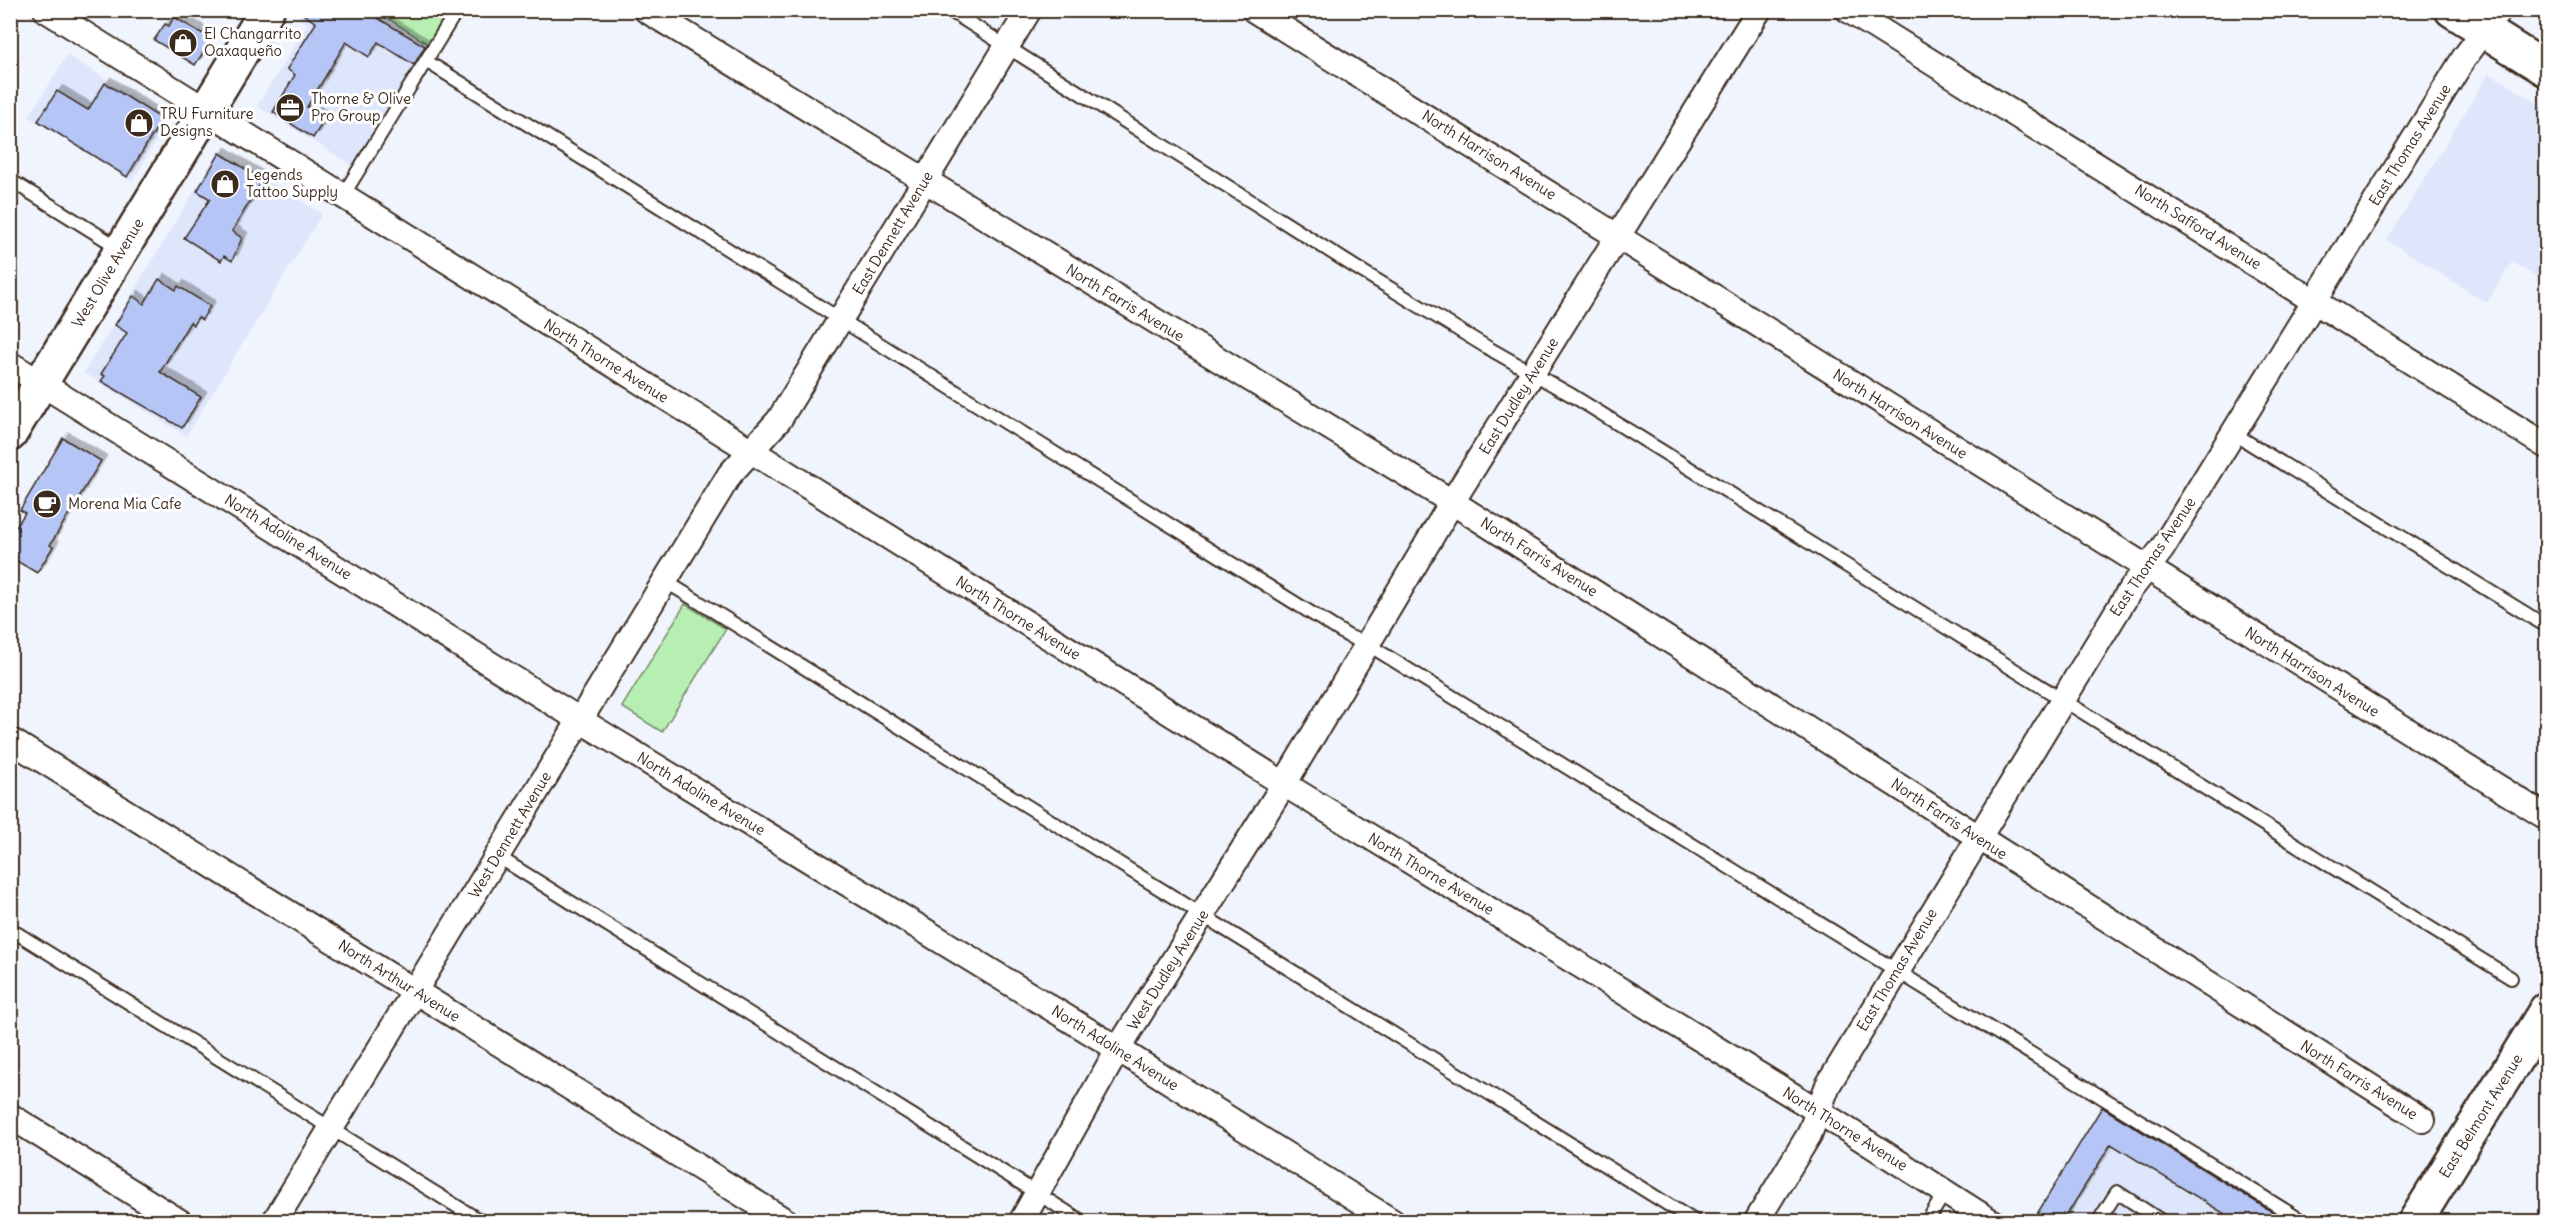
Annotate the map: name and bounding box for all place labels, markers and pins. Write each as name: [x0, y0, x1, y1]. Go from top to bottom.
place label: El Changarrito Oaxaqueño: [204, 24, 302, 60]
shop icon: El Changarrito Oaxaqueño: [167, 27, 199, 59]
place label: Thorne & Olive Pro Group: [311, 89, 411, 125]
office icon: Thorne & Olive Pro Group: [274, 92, 306, 124]
place label: TRU Furniture Designs: [160, 104, 254, 140]
shop icon: TRU Furniture Designs: [123, 107, 155, 139]
place label: Legends Tattoo Supply: [246, 165, 338, 201]
shop icon: Legends Tattoo Supply: [209, 168, 241, 200]
cafe icon: Morena Mia Cafe: [31, 488, 63, 520]
place label: Morena Mia Cafe: [68, 494, 182, 513]

